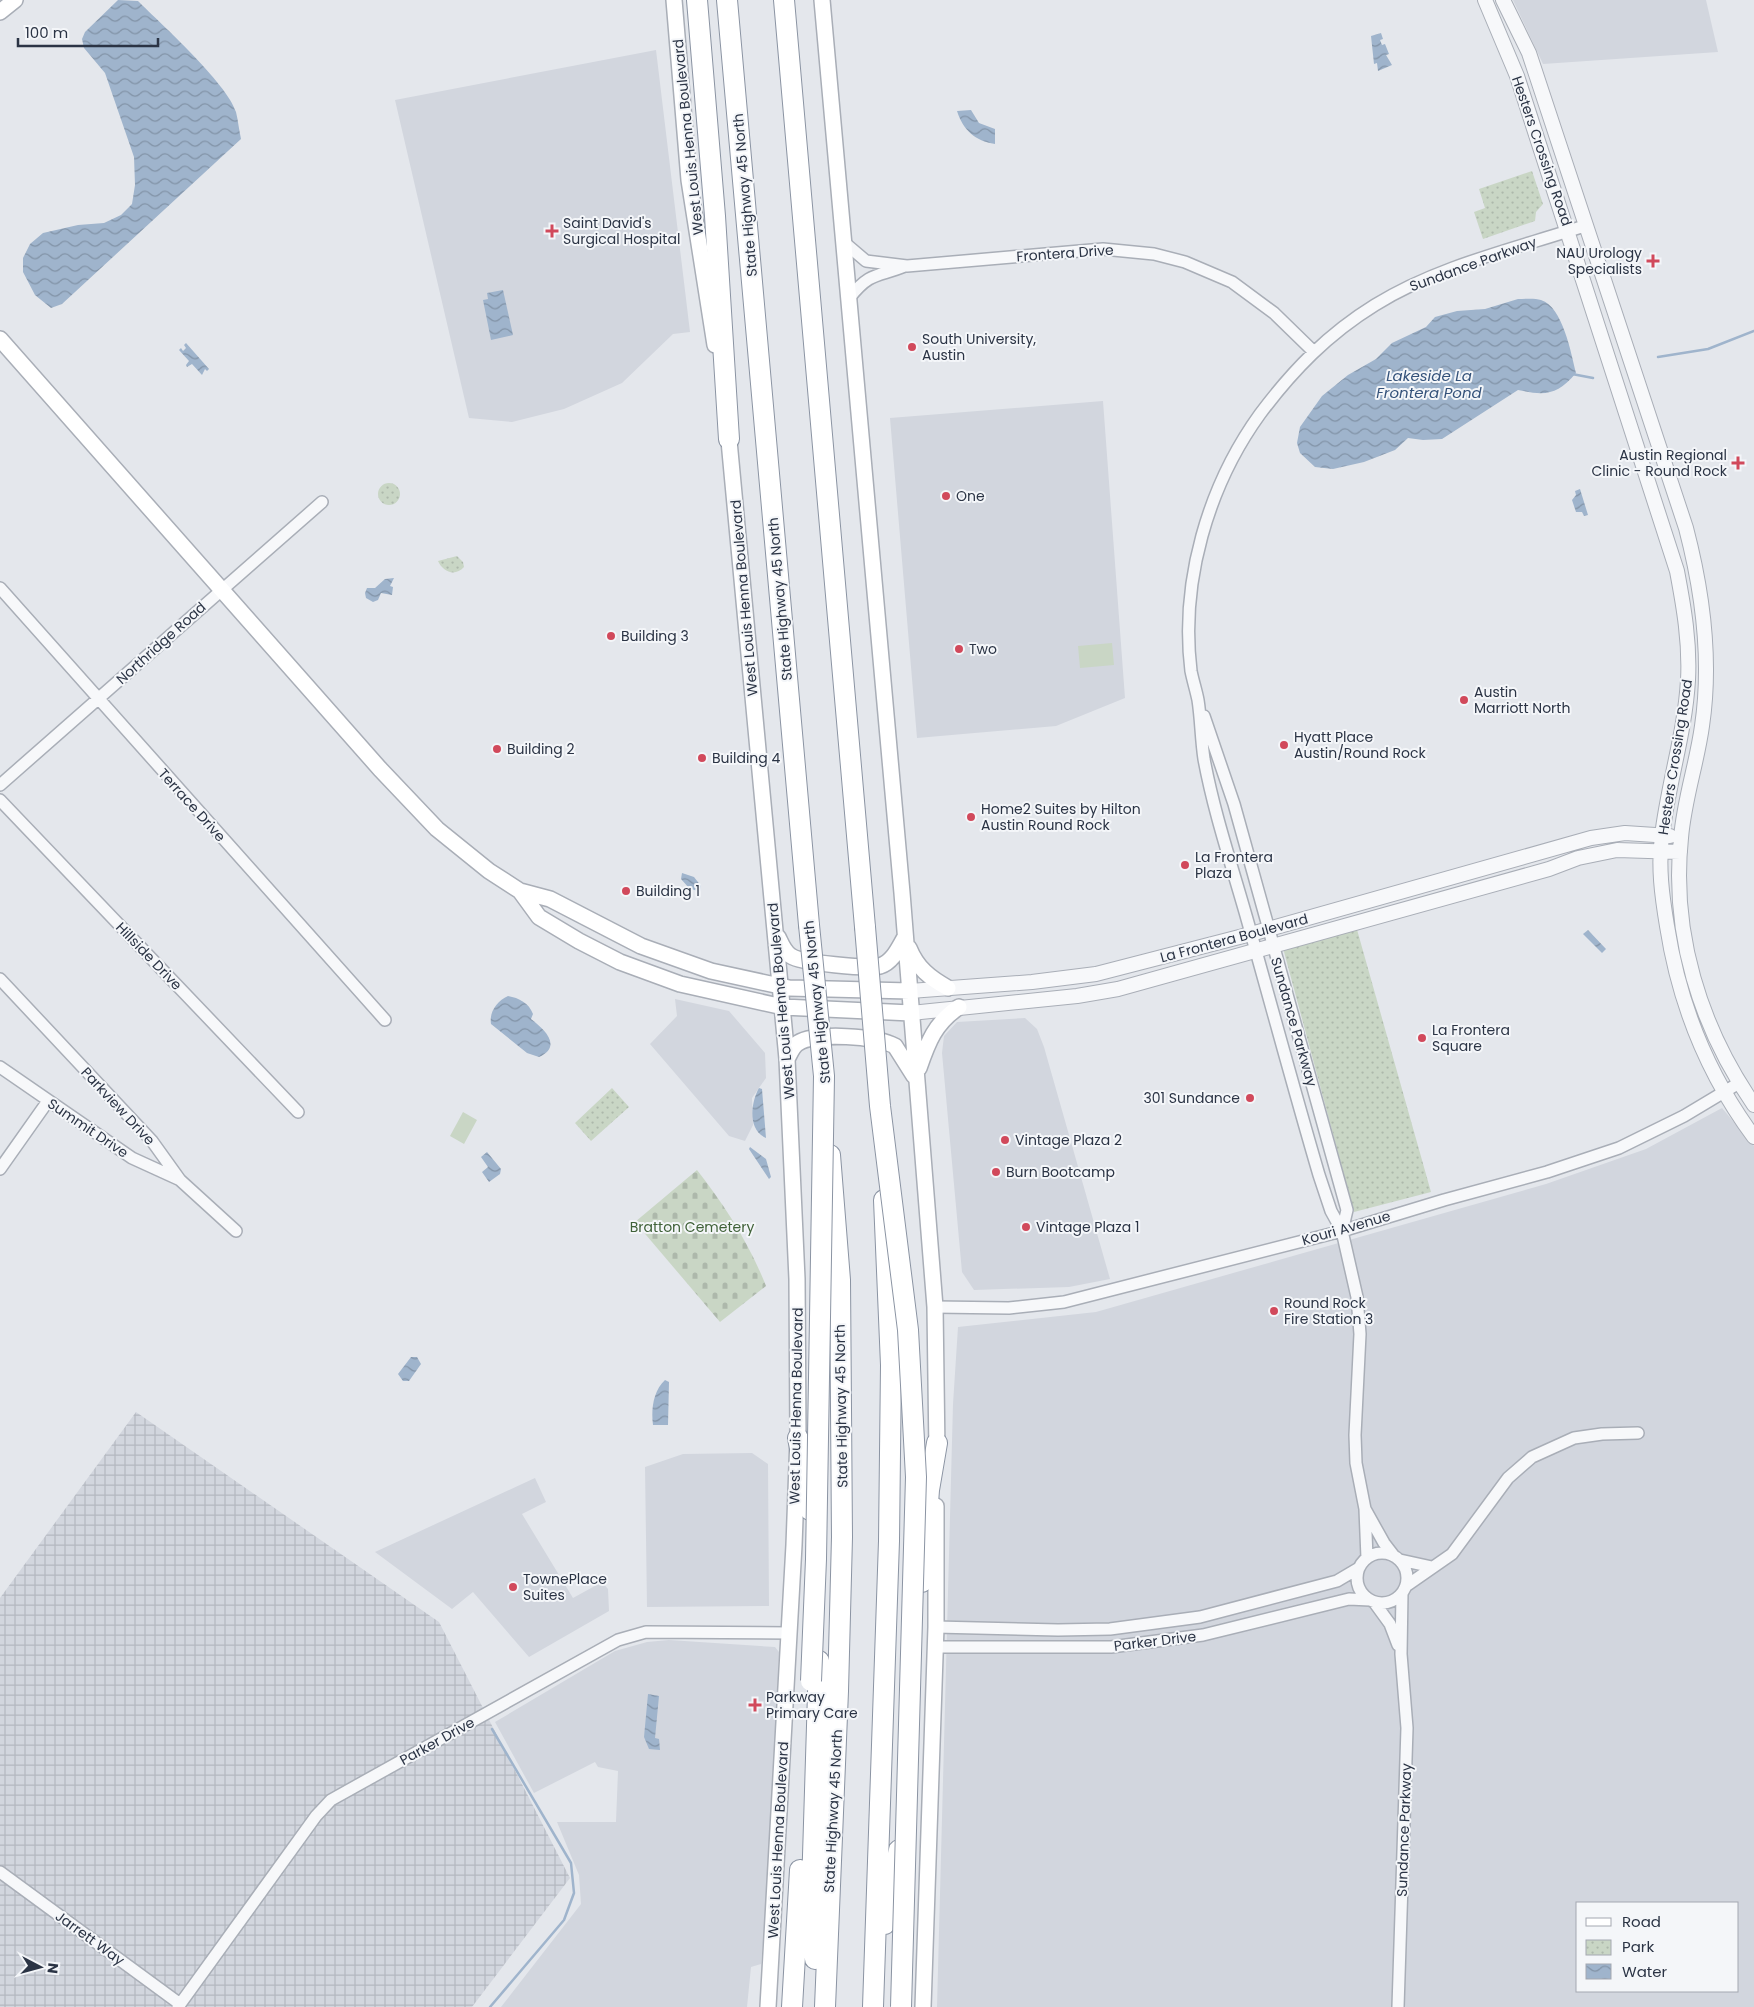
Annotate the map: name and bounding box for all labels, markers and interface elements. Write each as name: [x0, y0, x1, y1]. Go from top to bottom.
scale bar: [18, 15, 158, 47]
text: 100 m: [25, 22, 68, 43]
street label: West Louis Henna Boulevard: [668, 38, 708, 236]
street label: Hesters Crossing Road: [1507, 73, 1577, 229]
street label: State Highway 45 North: [728, 113, 762, 277]
place label: Saint David's Surgical Hospital: [563, 213, 680, 249]
marker: Saint David's Surgical Hospital: [545, 224, 559, 238]
street label: Sundance Parkway: [1407, 232, 1539, 296]
street label: Frontera Drive: [1016, 240, 1115, 266]
place label: NAU Urology Specialists: [1556, 243, 1642, 279]
marker: NAU Urology Specialists: [1646, 254, 1660, 268]
place label: South University, Austin: [922, 329, 1036, 365]
marker: South University, Austin: [906, 341, 918, 353]
water label: Lakeside La Frontera Pond: [1376, 365, 1483, 403]
place label: Austin Regional Clinic - Round Rock: [1591, 445, 1728, 481]
marker: Austin Regional Clinic - Round Rock: [1731, 456, 1745, 470]
place label: One: [956, 486, 985, 506]
marker: One: [940, 490, 952, 502]
street label: West Louis Henna Boulevard: [725, 499, 763, 697]
street label: State Highway 45 North: [763, 517, 797, 681]
street label: Northridge Road: [112, 597, 210, 689]
place label: Building 3: [621, 626, 689, 646]
marker: Building 3: [605, 630, 617, 642]
place label: Two: [969, 639, 997, 659]
marker: Two: [953, 643, 965, 655]
street label: Hesters Crossing Road: [1653, 678, 1697, 836]
place label: Austin Marriott North: [1474, 682, 1570, 718]
marker: Austin Marriott North: [1458, 694, 1470, 706]
place label: Hyatt Place Austin/Round Rock: [1294, 727, 1426, 763]
place label: Building 2: [507, 739, 575, 759]
marker: Hyatt Place Austin/Round Rock: [1278, 739, 1290, 751]
marker: Building 2: [491, 743, 503, 755]
place label: Building 4: [712, 748, 780, 768]
marker: Building 4: [696, 752, 708, 764]
street label: Terrace Drive: [154, 764, 230, 846]
place label: Home2 Suites by Hilton Austin Round Rock: [981, 799, 1141, 835]
marker: Home2 Suites by Hilton Austin Round Rock: [965, 811, 977, 823]
place label: La Frontera Plaza: [1195, 847, 1273, 883]
marker: La Frontera Plaza: [1179, 859, 1191, 871]
place label: Building 1: [636, 881, 700, 901]
marker: Building 1: [620, 885, 632, 897]
street label: West Louis Henna Boulevard: [762, 902, 800, 1100]
street label: La Frontera Boulevard: [1158, 909, 1310, 967]
street label: Hillside Drive: [111, 917, 187, 995]
street label: State Highway 45 North: [798, 919, 836, 1085]
street label: Sundance Parkway: [1266, 955, 1322, 1089]
place label: La Frontera Square: [1432, 1020, 1510, 1056]
marker: La Frontera Square: [1416, 1032, 1428, 1044]
street label: Parkview Drive: [76, 1063, 160, 1150]
place label: 301 Sundance: [1144, 1088, 1240, 1108]
marker: 301 Sundance: [1244, 1092, 1256, 1104]
street label: Summit Drive: [44, 1094, 133, 1163]
place label: Vintage Plaza 2: [1015, 1130, 1122, 1150]
marker: Vintage Plaza 2: [999, 1134, 1011, 1146]
place label: Burn Bootcamp: [1006, 1162, 1115, 1182]
marker: Burn Bootcamp: [990, 1166, 1002, 1178]
street label: Kouri Avenue: [1299, 1206, 1393, 1250]
park label: Bratton Cemetery: [630, 1217, 754, 1237]
place label: Vintage Plaza 1: [1036, 1217, 1139, 1237]
marker: Vintage Plaza 1: [1020, 1221, 1032, 1233]
place label: Round Rock Fire Station 3: [1284, 1293, 1373, 1329]
marker: Round Rock Fire Station 3: [1268, 1305, 1280, 1317]
street label: West Louis Henna Boulevard: [784, 1307, 808, 1505]
street label: State Highway 45 North: [830, 1324, 852, 1488]
place label: TownePlace Suites: [523, 1569, 607, 1605]
marker: TownePlace Suites: [507, 1581, 519, 1593]
street label: Parker Drive: [1113, 1626, 1198, 1656]
place label: Parkway Primary Care: [766, 1687, 858, 1723]
marker: Parkway Primary Care: [748, 1698, 762, 1712]
street label: Parker Drive: [396, 1712, 478, 1770]
street label: State Highway 45 North: [819, 1729, 847, 1893]
street label: West Louis Henna Boulevard: [763, 1741, 793, 1939]
street label: Sundance Parkway: [1392, 1763, 1416, 1897]
legend: [1576, 1902, 1739, 1992]
street label: Jarrett Way: [51, 1906, 129, 1970]
text: Road: [1622, 1911, 1661, 1932]
text: Park: [1622, 1936, 1654, 1957]
north arrow: [15, 1942, 65, 1992]
text: Water: [1622, 1961, 1668, 1982]
text: N: [42, 1962, 63, 1975]

